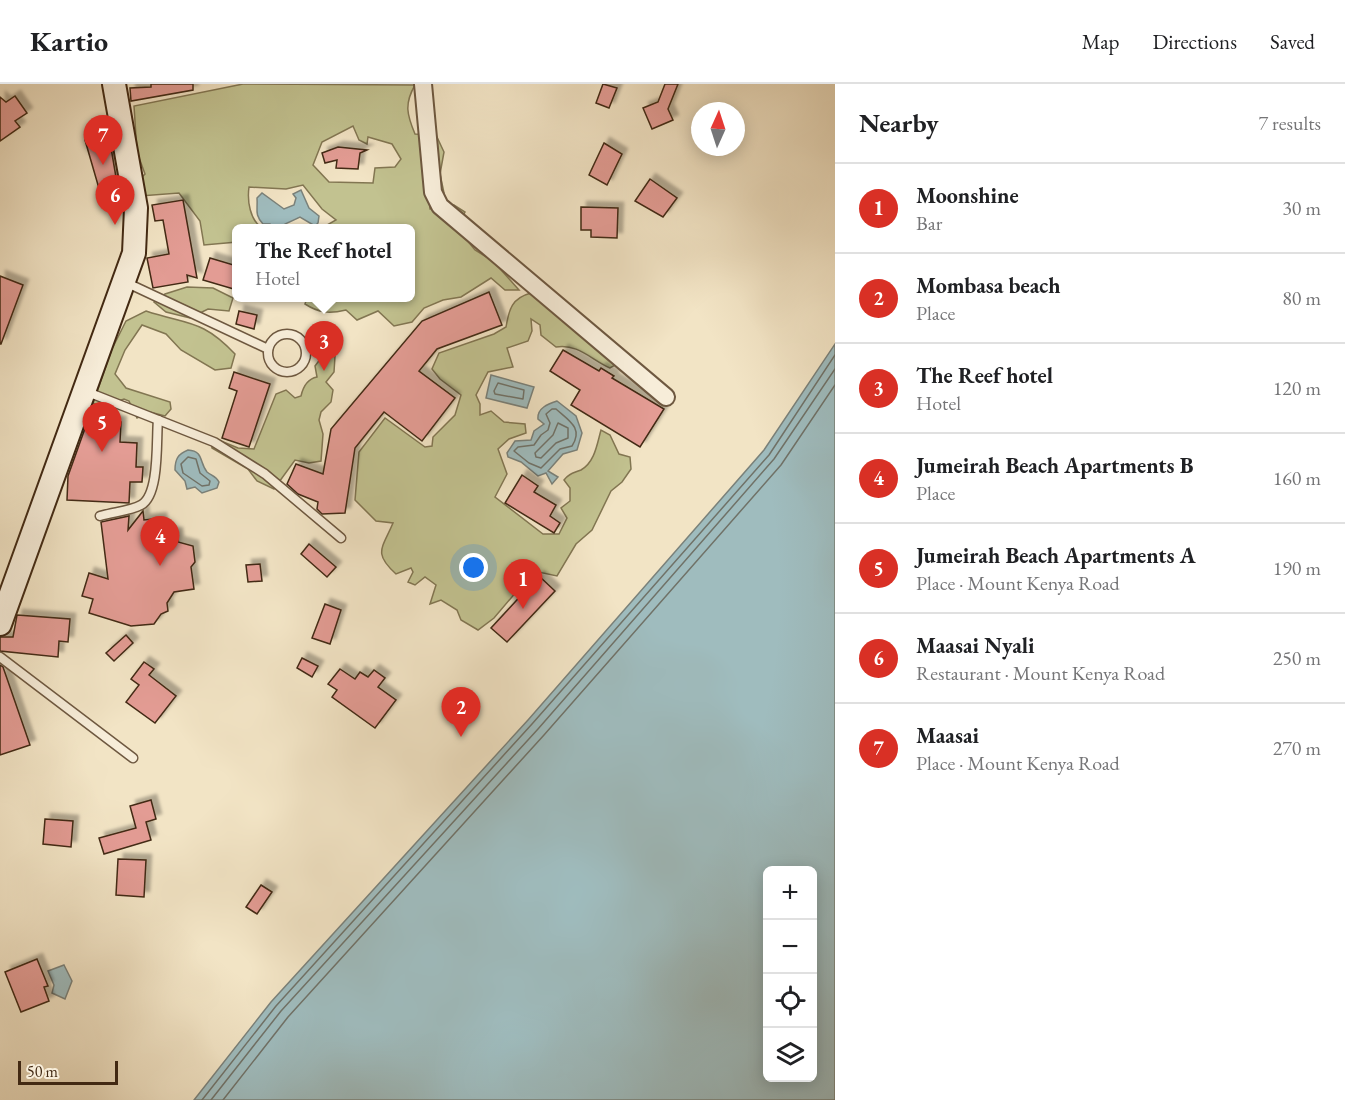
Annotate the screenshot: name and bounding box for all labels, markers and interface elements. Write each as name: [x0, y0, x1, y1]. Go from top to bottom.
text: Kartio: [30, 23, 108, 59]
text: Map: [1082, 28, 1119, 55]
text: Directions: [1152, 28, 1237, 55]
text: Saved: [1270, 28, 1315, 55]
north arrow: [691, 102, 745, 156]
text: Nearby: [859, 106, 939, 140]
text: 7 results: [1258, 110, 1321, 136]
pin: 7: [84, 116, 122, 165]
pin: 6: [96, 176, 134, 225]
text: Moonshine: [916, 181, 1019, 210]
text: 1: [873, 195, 884, 221]
text: 30 m: [1282, 195, 1321, 221]
text: Bar: [916, 210, 942, 236]
popup: [232, 224, 415, 302]
text: The Reef hotel: [255, 236, 392, 265]
text: Hotel: [255, 265, 300, 291]
text: Mombasa beach: [916, 271, 1060, 300]
text: 2: [873, 285, 884, 311]
text: 80 m: [1282, 285, 1321, 311]
text: Place: [916, 300, 955, 326]
pin: 3: [304, 322, 344, 371]
text: The Reef hotel: [916, 361, 1053, 390]
text: 3: [873, 375, 884, 401]
text: 120 m: [1273, 375, 1321, 401]
text: Hotel: [916, 390, 961, 416]
pin: 5: [82, 402, 122, 452]
text: Jumeirah Beach Apartments B: [916, 451, 1193, 480]
text: 4: [873, 465, 884, 491]
text: 160 m: [1273, 465, 1321, 491]
text: Place: [916, 480, 955, 506]
pin: 4: [140, 516, 180, 566]
text: Jumeirah Beach Apartments A: [916, 541, 1195, 570]
your location: [459, 553, 488, 582]
text: 5: [873, 555, 884, 581]
text: 190 m: [1273, 555, 1321, 581]
pin: 1: [504, 560, 542, 609]
text: Place · Mount Kenya Road: [916, 570, 1120, 596]
text: Maasai Nyali: [916, 631, 1035, 660]
text: 6: [873, 645, 884, 671]
text: 250 m: [1273, 645, 1321, 671]
text: Restaurant · Mount Kenya Road: [916, 660, 1165, 686]
pin: 2: [442, 688, 480, 737]
text: Maasai: [916, 721, 979, 750]
text: 7: [873, 735, 884, 761]
text: 270 m: [1273, 735, 1321, 761]
text: Place · Mount Kenya Road: [916, 750, 1120, 776]
map controls: [763, 866, 817, 1082]
button: +: [763, 866, 817, 920]
button: −: [763, 920, 817, 974]
button: locate: [763, 974, 817, 1028]
button: layers: [763, 1028, 817, 1082]
scale bar: [18, 1058, 118, 1086]
text: 50 m: [27, 1061, 58, 1082]

